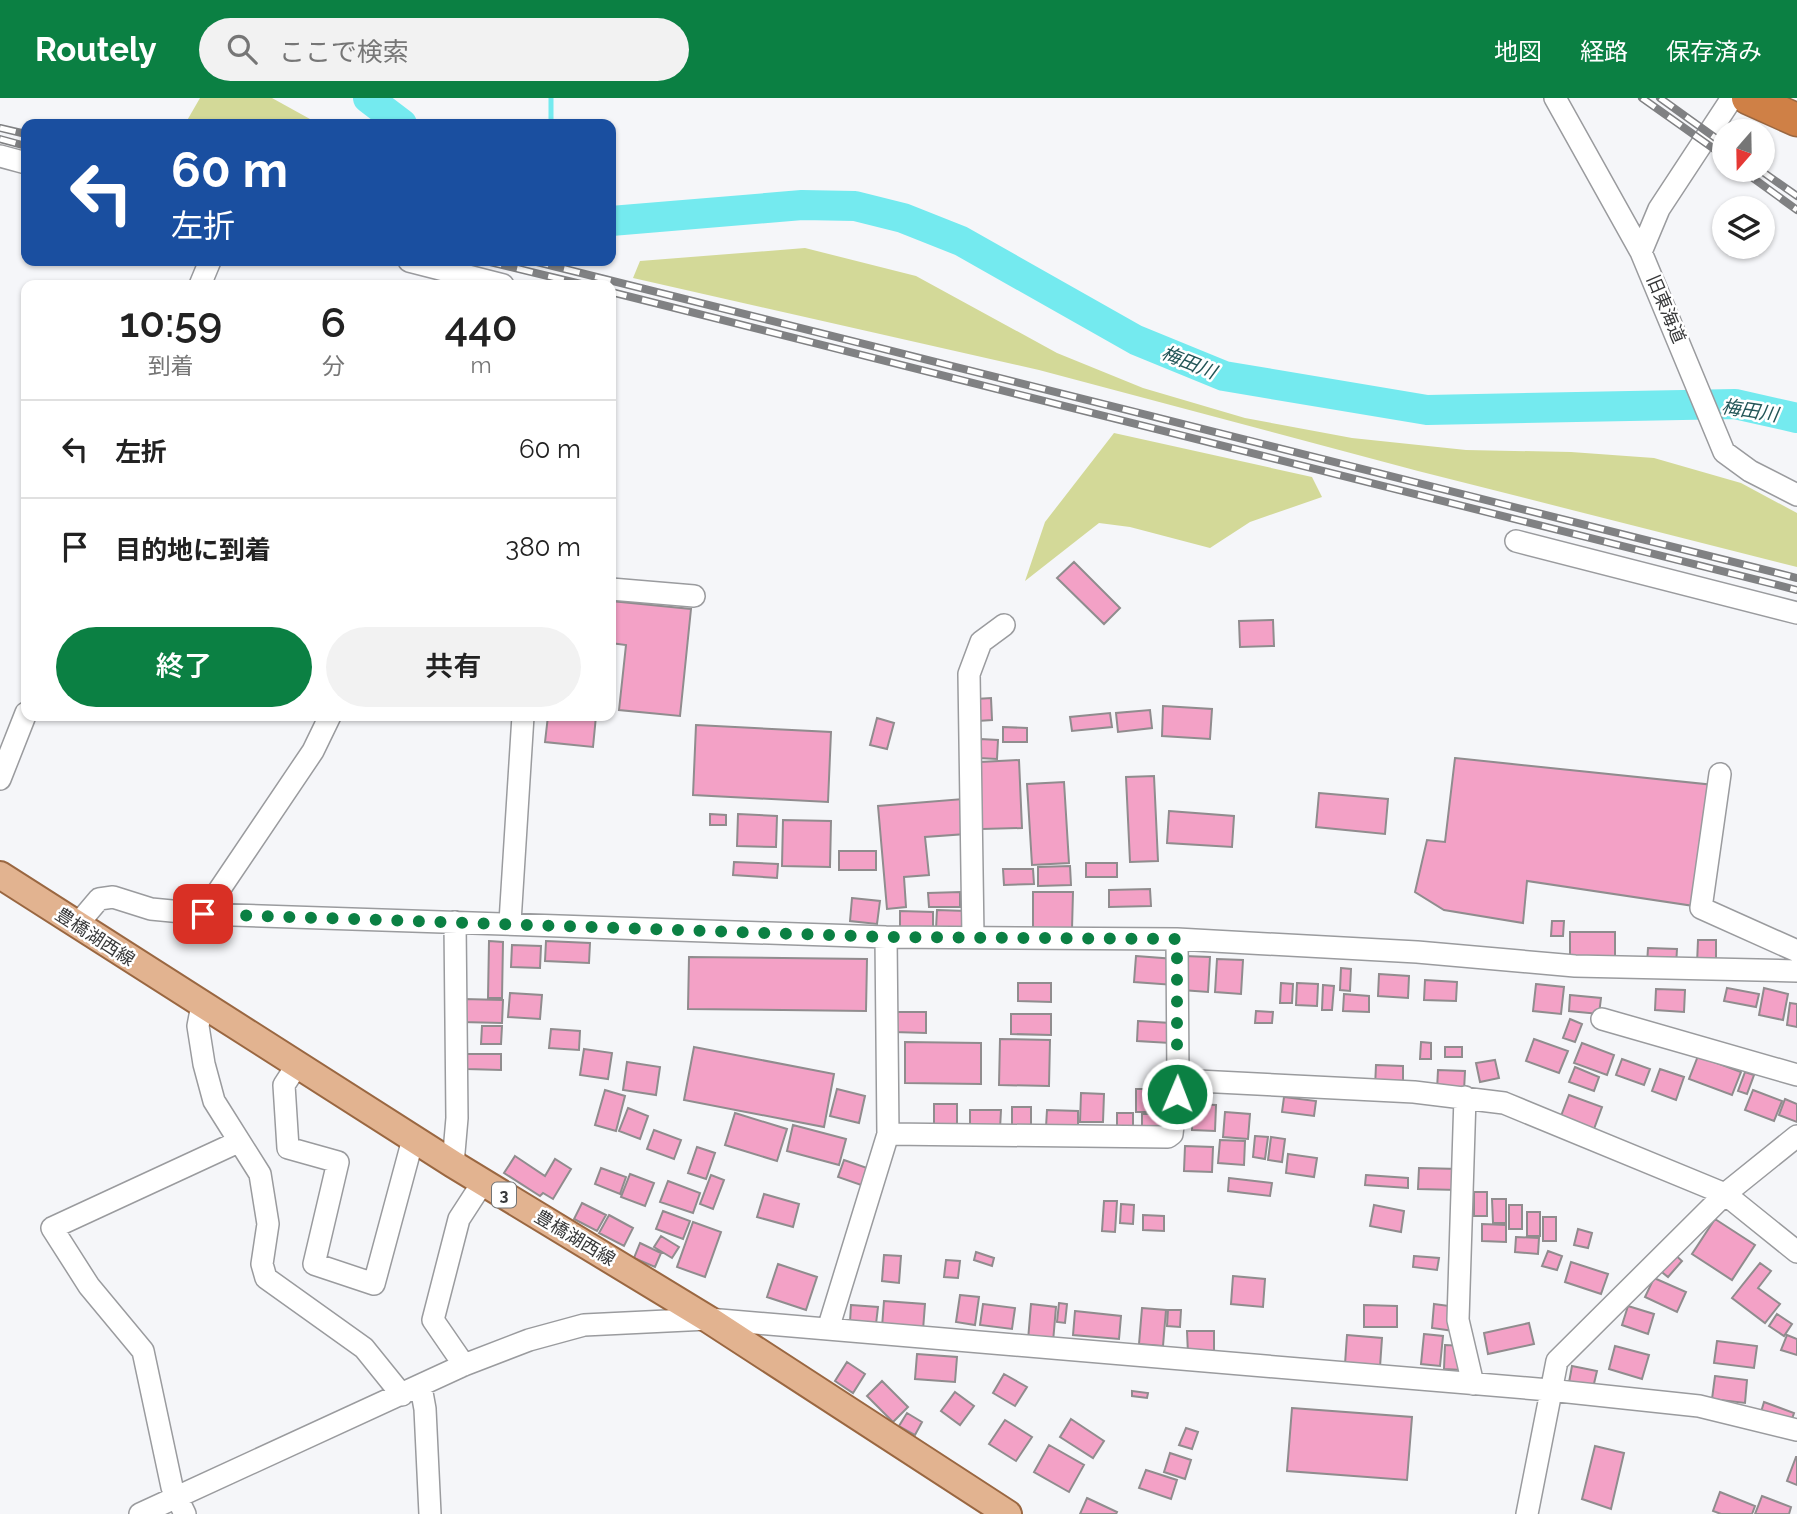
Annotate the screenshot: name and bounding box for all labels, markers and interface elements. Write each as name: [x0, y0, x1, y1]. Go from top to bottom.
search box: [199, 18, 689, 81]
text: Routely: [35, 30, 157, 69]
icon: search: [223, 30, 261, 68]
text: ここで検索: [279, 37, 409, 67]
text: 地図: [1494, 37, 1542, 66]
text: 経路: [1580, 37, 1628, 66]
text: 保存済み: [1666, 37, 1762, 66]
north arrow: [1712, 119, 1774, 182]
map controls: [1712, 119, 1775, 259]
text: 60 m: [171, 141, 288, 198]
icon: left: [56, 147, 147, 238]
button: layers: [1712, 196, 1775, 259]
text: 左折: [171, 207, 235, 244]
street label: 旧東海道: [1643, 272, 1690, 346]
text: 10:59: [119, 298, 222, 347]
text: 6: [321, 298, 346, 347]
text: 440: [444, 302, 518, 351]
water label: 梅田川: [1158, 341, 1221, 384]
text: m: [470, 351, 492, 378]
text: 到着: [148, 352, 194, 379]
text: 分: [322, 352, 345, 379]
water label: 梅田川: [1720, 395, 1782, 426]
icon: left: [56, 430, 94, 468]
text: 60 m: [519, 434, 581, 464]
text: 左折: [115, 437, 167, 467]
icon: arrive: [56, 528, 94, 566]
text: 380 m: [505, 532, 581, 562]
text: 目的地に到着: [115, 535, 271, 565]
button: 終了: [56, 627, 312, 707]
button: 共有: [326, 627, 581, 707]
pin: [173, 884, 233, 944]
icon: arrive: [184, 895, 222, 933]
street label: 豊橋湖西線: [52, 903, 139, 970]
position arrow: [1140, 1057, 1214, 1131]
road number: 3: [492, 1182, 516, 1208]
street label: 豊橋湖西線: [531, 1205, 619, 1270]

